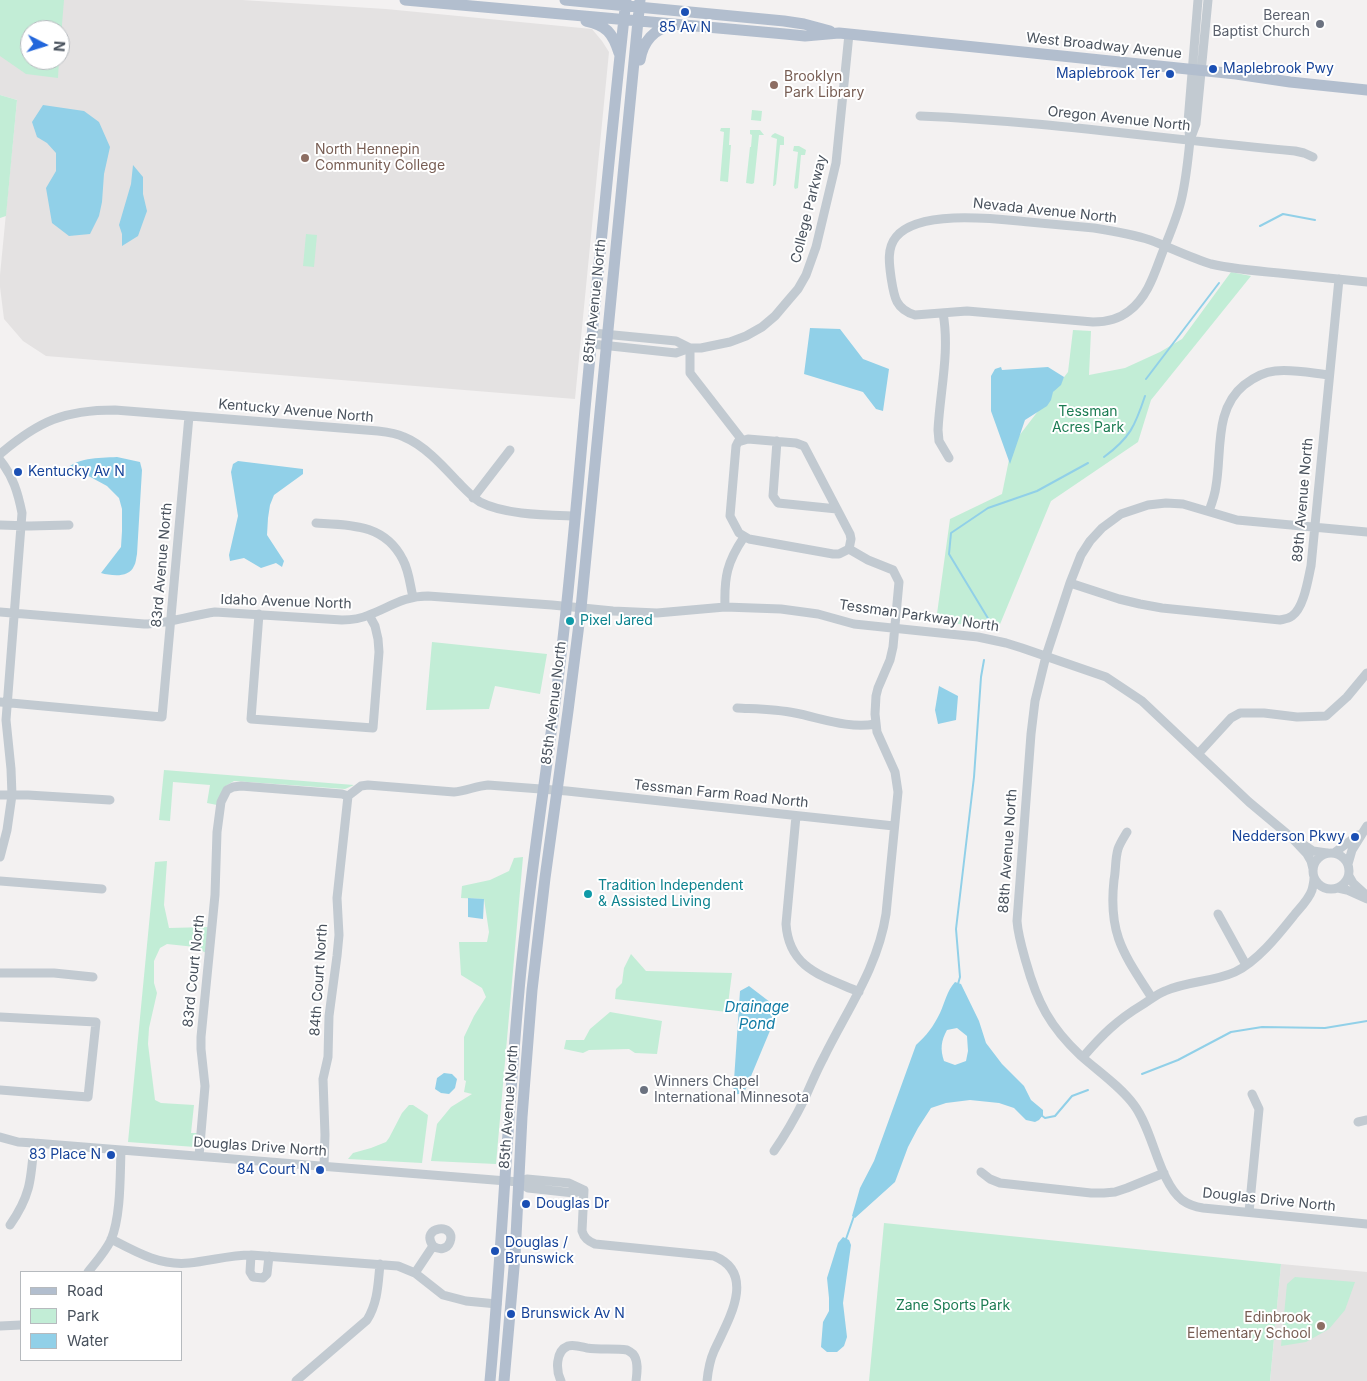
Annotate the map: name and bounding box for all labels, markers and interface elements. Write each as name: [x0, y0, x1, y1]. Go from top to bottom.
marker: 85 Av N: [679, 6, 691, 18]
place label: Berean Baptist Church: [1212, 8, 1310, 40]
marker: Berean Baptist Church: [1314, 18, 1326, 30]
north arrow: [20, 20, 70, 70]
place label: 85 Av N: [659, 20, 711, 36]
street label: West Broadway Avenue: [1025, 29, 1183, 63]
text: N: [51, 40, 68, 52]
place label: Maplebrook Pwy: [1223, 61, 1334, 77]
marker: Maplebrook Pwy: [1207, 63, 1219, 75]
place label: Maplebrook Ter: [1056, 66, 1160, 82]
marker: Maplebrook Ter: [1164, 68, 1176, 80]
place label: Brooklyn Park Library: [784, 69, 864, 102]
marker: Brooklyn Park Library: [768, 79, 780, 91]
street label: Oregon Avenue North: [1047, 103, 1191, 135]
place label: North Hennepin Community College: [315, 142, 445, 174]
marker: North Hennepin Community College: [299, 152, 311, 164]
street label: College Parkway: [787, 153, 831, 265]
street label: Nevada Avenue North: [972, 195, 1118, 227]
street label: 85th Avenue North: [580, 238, 610, 364]
street label: Kentucky Avenue North: [218, 396, 374, 426]
park label: Tessman Acres Park: [1052, 404, 1124, 437]
street label: 89th Avenue North: [1289, 437, 1317, 563]
place label: Kentucky Av N: [28, 464, 125, 480]
marker: Kentucky Av N: [12, 466, 24, 478]
street label: 83rd Avenue North: [148, 502, 176, 628]
street label: Idaho Avenue North: [220, 591, 352, 613]
street label: Tessman Parkway North: [838, 596, 1000, 636]
place label: Pixel Jared: [580, 613, 653, 629]
marker: Pixel Jared: [564, 615, 576, 627]
street label: 85th Avenue North: [538, 640, 570, 766]
street label: Tessman Farm Road North: [633, 776, 809, 812]
street label: 88th Avenue North: [995, 788, 1021, 914]
place label: Nedderson Pkwy: [1232, 829, 1345, 845]
marker: Nedderson Pkwy: [1349, 831, 1361, 843]
place label: Tradition Independent & Assisted Living: [598, 878, 743, 910]
marker: Tradition Independent & Assisted Living: [582, 888, 594, 900]
street label: 83rd Court North: [180, 914, 208, 1028]
street label: 84th Court North: [307, 923, 331, 1037]
water label: Drainage Pond: [725, 998, 789, 1033]
street label: 85th Avenue North: [496, 1044, 522, 1170]
place label: Winners Chapel International Minnesota: [654, 1074, 809, 1106]
marker: Winners Chapel International Minnesota: [638, 1084, 650, 1096]
street label: Douglas Drive North: [193, 1134, 327, 1160]
place label: 83 Place N: [29, 1147, 101, 1163]
marker: 83 Place N: [105, 1149, 117, 1161]
place label: 84 Court N: [237, 1162, 310, 1178]
marker: 84 Court N: [314, 1164, 326, 1176]
street label: Douglas Drive North: [1202, 1185, 1336, 1215]
place label: Douglas Dr: [536, 1196, 609, 1212]
marker: Douglas Dr: [520, 1198, 532, 1210]
place label: Douglas / Brunswick: [505, 1235, 574, 1268]
marker: Douglas / Brunswick: [489, 1245, 501, 1257]
legend: [20, 1271, 182, 1361]
text: Road: [67, 1281, 103, 1300]
park label: Zane Sports Park: [896, 1298, 1010, 1314]
text: Park: [67, 1306, 99, 1325]
place label: Brunswick Av N: [521, 1306, 625, 1322]
marker: Brunswick Av N: [505, 1308, 517, 1320]
place label: Edinbrook Elementary School: [1187, 1310, 1311, 1342]
marker: Edinbrook Elementary School: [1315, 1320, 1327, 1332]
text: Water: [67, 1331, 109, 1350]

